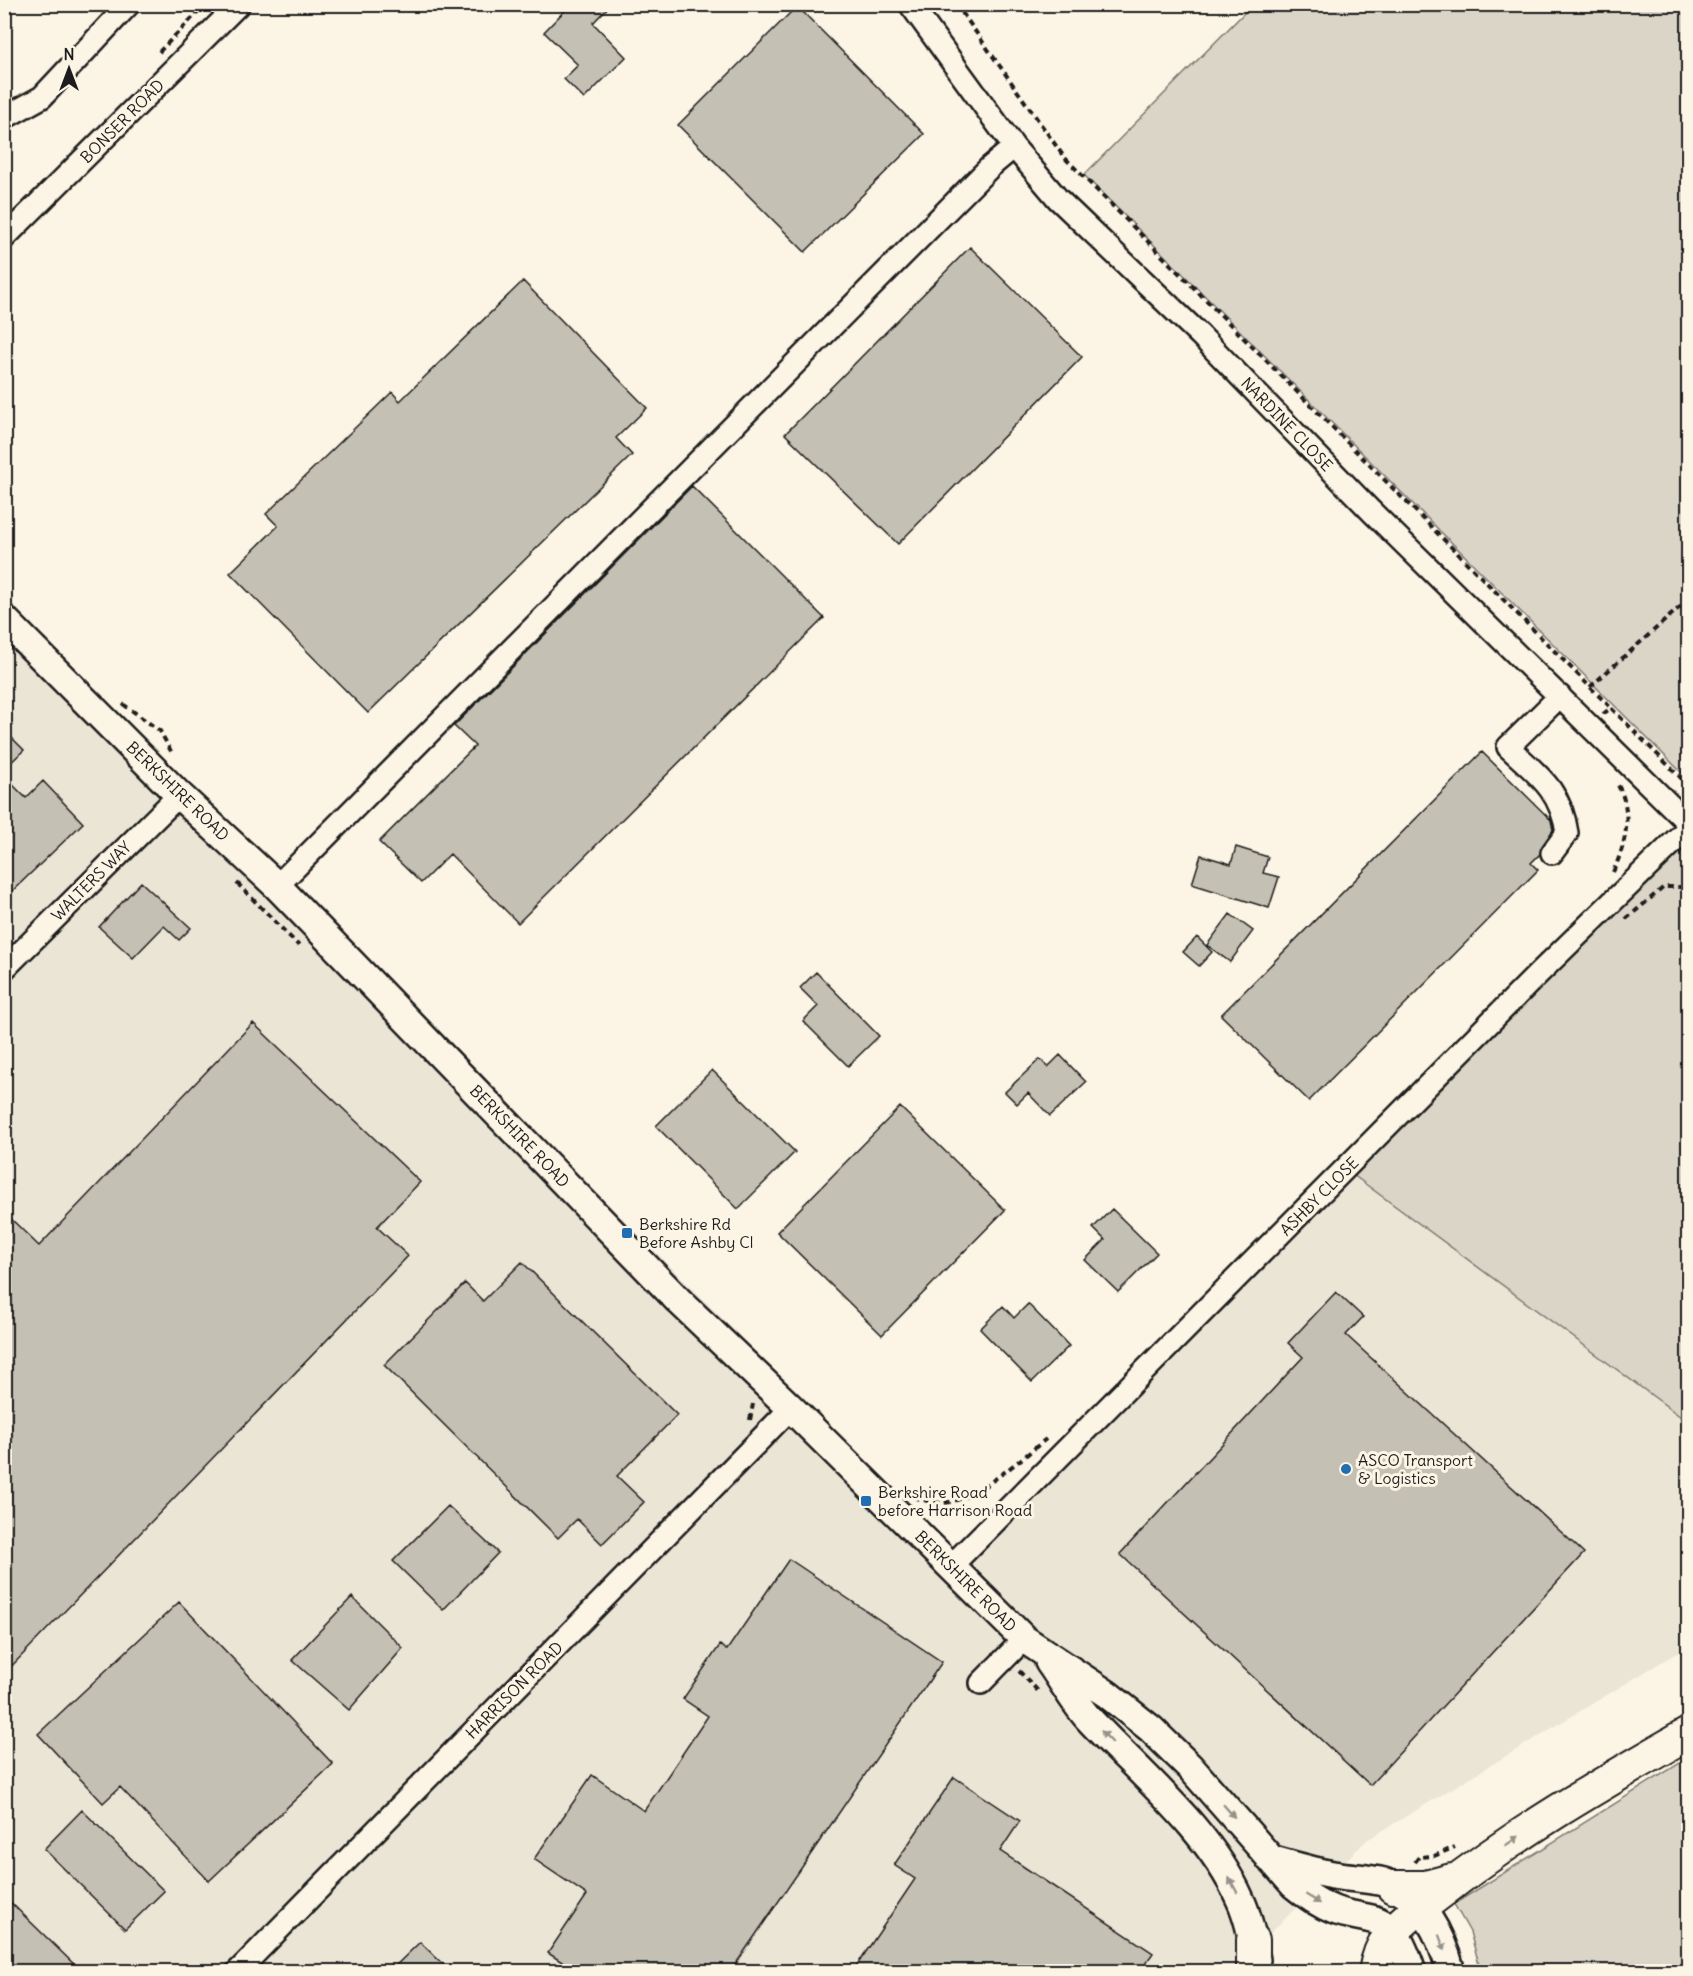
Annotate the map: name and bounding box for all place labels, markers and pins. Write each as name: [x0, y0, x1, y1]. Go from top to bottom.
place label: Berkshire Rd Before Ashby Cl: [639, 1214, 753, 1252]
marker: Berkshire Rd Before Ashby Cl: [620, 1226, 634, 1240]
place label: ASCO Transport & Logistics: [1358, 1450, 1474, 1488]
marker: ASCO Transport & Logistics: [1339, 1462, 1353, 1476]
place label: Berkshire Road before Harrison Road: [878, 1482, 1032, 1520]
marker: Berkshire Road before Harrison Road: [859, 1494, 873, 1508]

